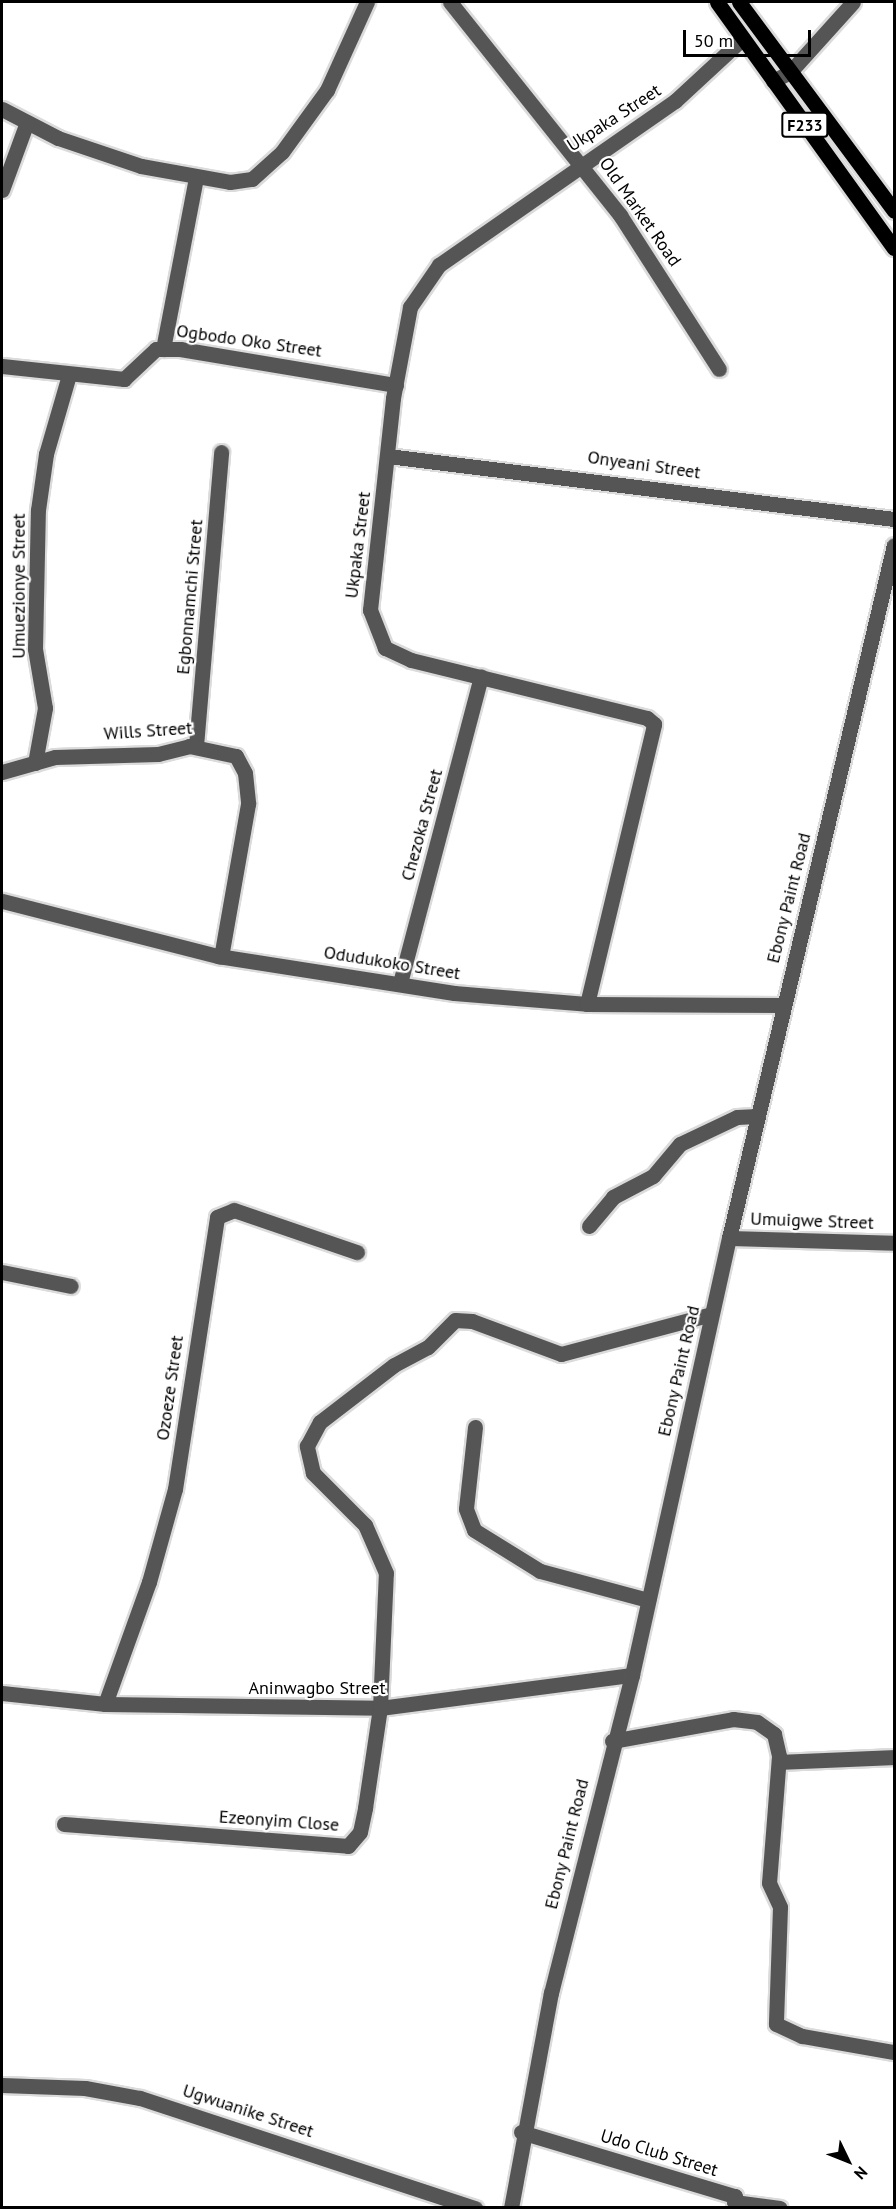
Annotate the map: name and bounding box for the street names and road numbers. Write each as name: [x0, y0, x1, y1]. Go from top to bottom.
street label: Ukpaka Street: [563, 80, 665, 156]
road number: F233: [781, 112, 829, 138]
street label: Old Market Road: [594, 153, 686, 271]
street label: Ogbodo Oko Street: [175, 320, 323, 362]
street label: Onyeani Street: [586, 446, 702, 484]
street label: Ukpaka Street: [341, 490, 375, 600]
street label: Umuezionye Street: [8, 513, 30, 659]
street label: Egbonnamchi Street: [172, 519, 208, 675]
street label: Wills Street: [103, 717, 193, 745]
street label: Chezoka Street: [397, 767, 447, 883]
street label: Ebony Paint Road: [762, 830, 816, 966]
street label: Odudukoko Street: [322, 942, 462, 984]
street label: Umuigwe Street: [750, 1208, 874, 1234]
street label: Ebony Paint Road: [653, 1303, 705, 1439]
street label: Ozoeze Street: [152, 1334, 188, 1442]
street label: Aninwagbo Street: [248, 1677, 386, 1699]
street label: Ebony Paint Road: [540, 1776, 594, 1912]
street label: Ezeonyim Close: [218, 1806, 340, 1836]
street label: Ugwuanike Street: [180, 2080, 316, 2142]
street label: Udo Club Street: [598, 2125, 720, 2181]

